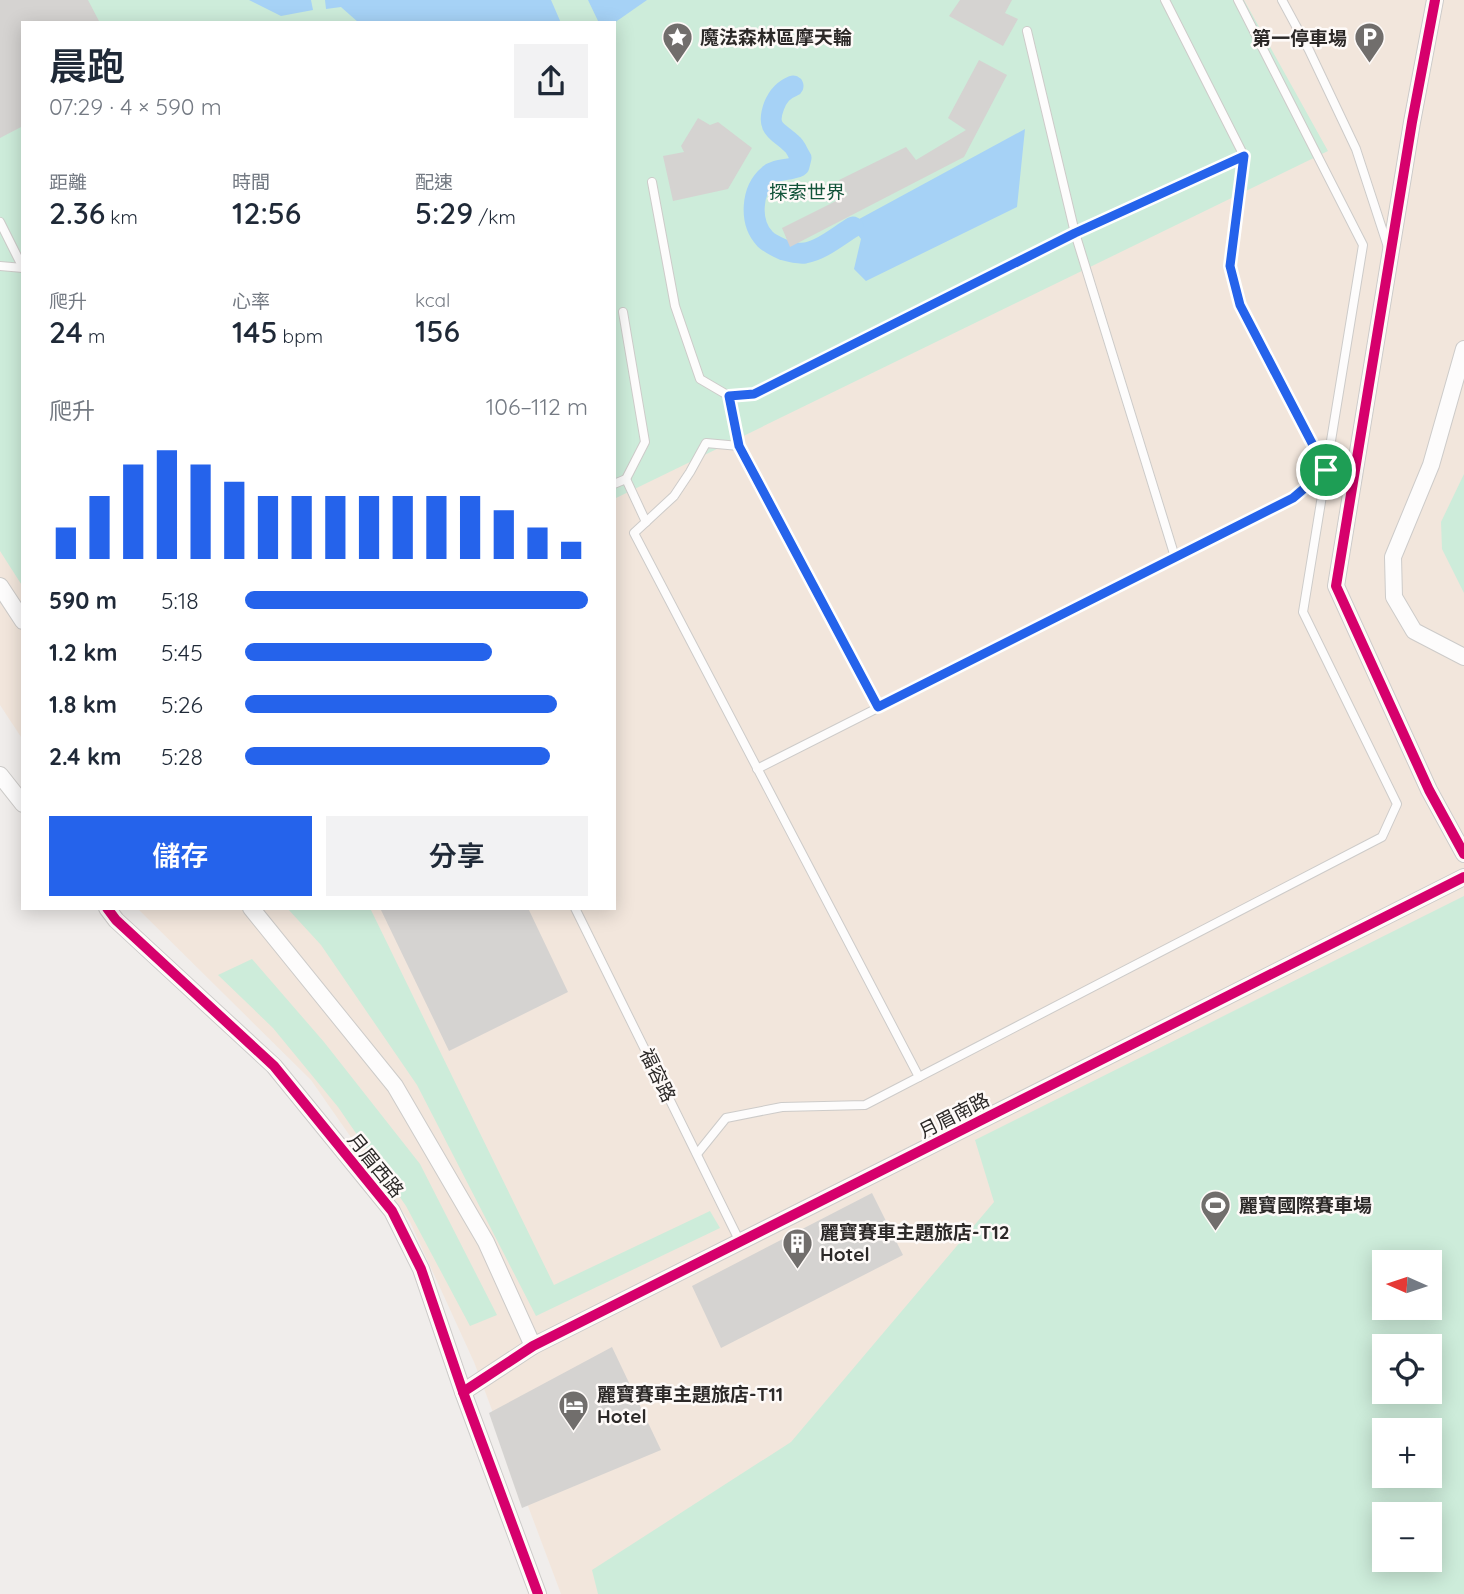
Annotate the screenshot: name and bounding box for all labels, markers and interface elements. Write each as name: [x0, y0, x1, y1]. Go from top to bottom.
place icon: 魔法森林區摩天輪: [660, 20, 694, 64]
parking icon: 第一停車場: [1353, 21, 1387, 65]
place label: 魔法森林區摩天輪: [700, 25, 852, 49]
place label: 第一停車場: [1252, 26, 1347, 50]
text: 晨跑: [49, 42, 125, 90]
button: share: [514, 44, 588, 118]
text: 07:29 · 4 × 590 m: [49, 92, 222, 121]
text: 距離: [49, 170, 87, 194]
text: 時間: [232, 170, 270, 194]
text: 配速: [415, 170, 453, 194]
park label: 探索世界: [769, 180, 845, 204]
text: 2.36: [49, 194, 105, 232]
text: 12:56: [232, 194, 301, 232]
text: 5:29: [415, 194, 473, 232]
text: km: [105, 205, 138, 229]
text: /km: [473, 205, 516, 229]
text: kcal: [415, 288, 450, 312]
text: 爬升: [49, 289, 87, 313]
text: 心率: [232, 289, 270, 313]
text: 156: [415, 312, 460, 350]
text: 24: [49, 313, 83, 351]
text: 145: [232, 313, 277, 351]
text: m: [83, 324, 105, 348]
text: bpm: [277, 324, 323, 348]
text: 106–112 m: [486, 392, 588, 421]
text: 爬升: [49, 396, 95, 425]
pin: [1296, 440, 1356, 500]
icon: arrive: [1307, 451, 1345, 489]
text: 590 m: [49, 586, 117, 615]
text: 5:18: [161, 586, 199, 615]
text: 1.2 km: [49, 638, 118, 667]
text: 5:45: [161, 638, 203, 667]
text: 1.8 km: [49, 690, 117, 719]
text: 5:26: [161, 690, 203, 719]
text: 2.4 km: [49, 742, 121, 771]
text: 5:28: [161, 742, 203, 771]
button: 儲存: [49, 816, 312, 896]
button: 分享: [326, 816, 588, 896]
street label: 福容路: [635, 1044, 681, 1106]
street label: 月眉南路: [915, 1087, 993, 1143]
street label: 月眉西路: [343, 1128, 409, 1202]
sports icon: 麗寶國際賽車場: [1199, 1188, 1233, 1232]
place label: 麗寶國際賽車場: [1239, 1193, 1372, 1217]
place label: 麗寶賽車主題旅店-T12 Hotel: [820, 1220, 1010, 1266]
building icon: 麗寶賽車主題旅店-T12 Hotel: [780, 1226, 814, 1270]
north arrow: [1372, 1250, 1442, 1320]
map controls: [1372, 1250, 1442, 1572]
button: locate: [1372, 1334, 1442, 1404]
place label: 麗寶賽車主題旅店-T11 Hotel: [597, 1382, 783, 1428]
hotel icon: 麗寶賽車主題旅店-T11 Hotel: [557, 1388, 591, 1432]
button: +: [1372, 1418, 1442, 1488]
button: −: [1372, 1502, 1442, 1572]

